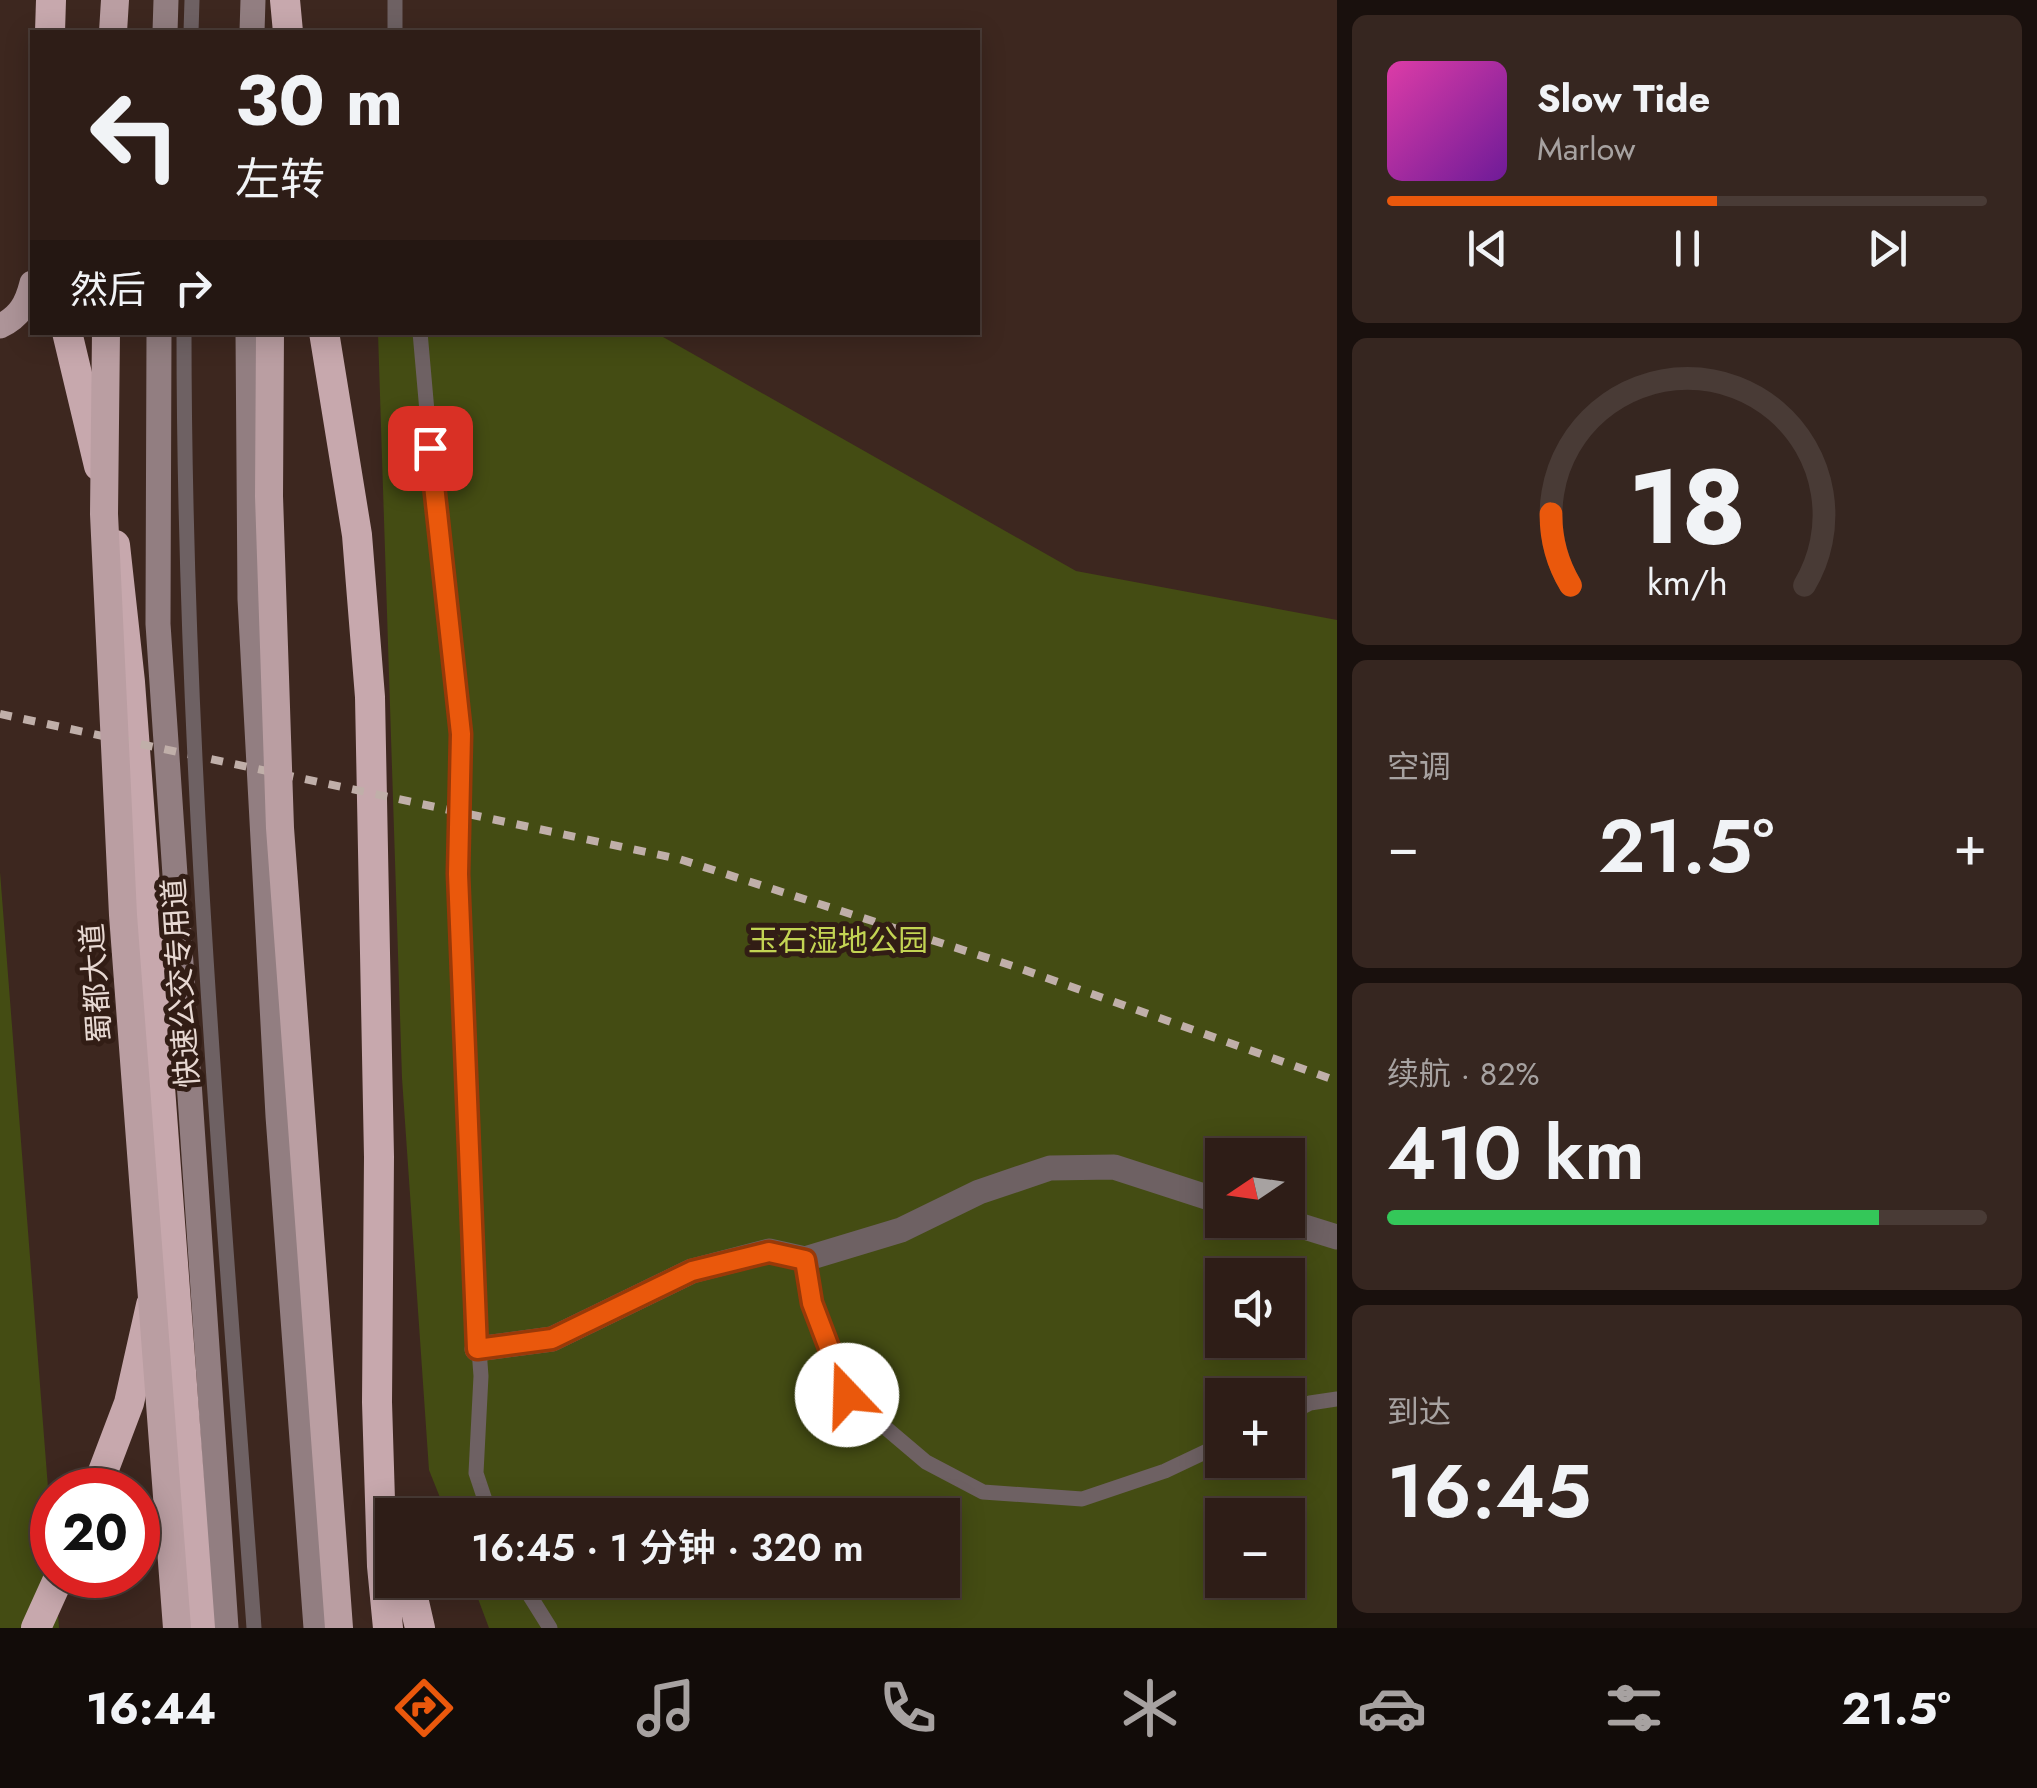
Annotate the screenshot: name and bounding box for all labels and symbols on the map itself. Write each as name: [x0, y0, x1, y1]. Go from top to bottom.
pin: [388, 406, 473, 491]
street label: 快速公交专用道: [152, 877, 209, 1089]
park label: 玉石湿地公园: [748, 919, 928, 962]
street label: 蜀都大道: [70, 922, 121, 1044]
north arrow: [1205, 1138, 1305, 1238]
position arrow: [795, 1343, 899, 1447]
speed limit sign: 20: [30, 1468, 160, 1598]

